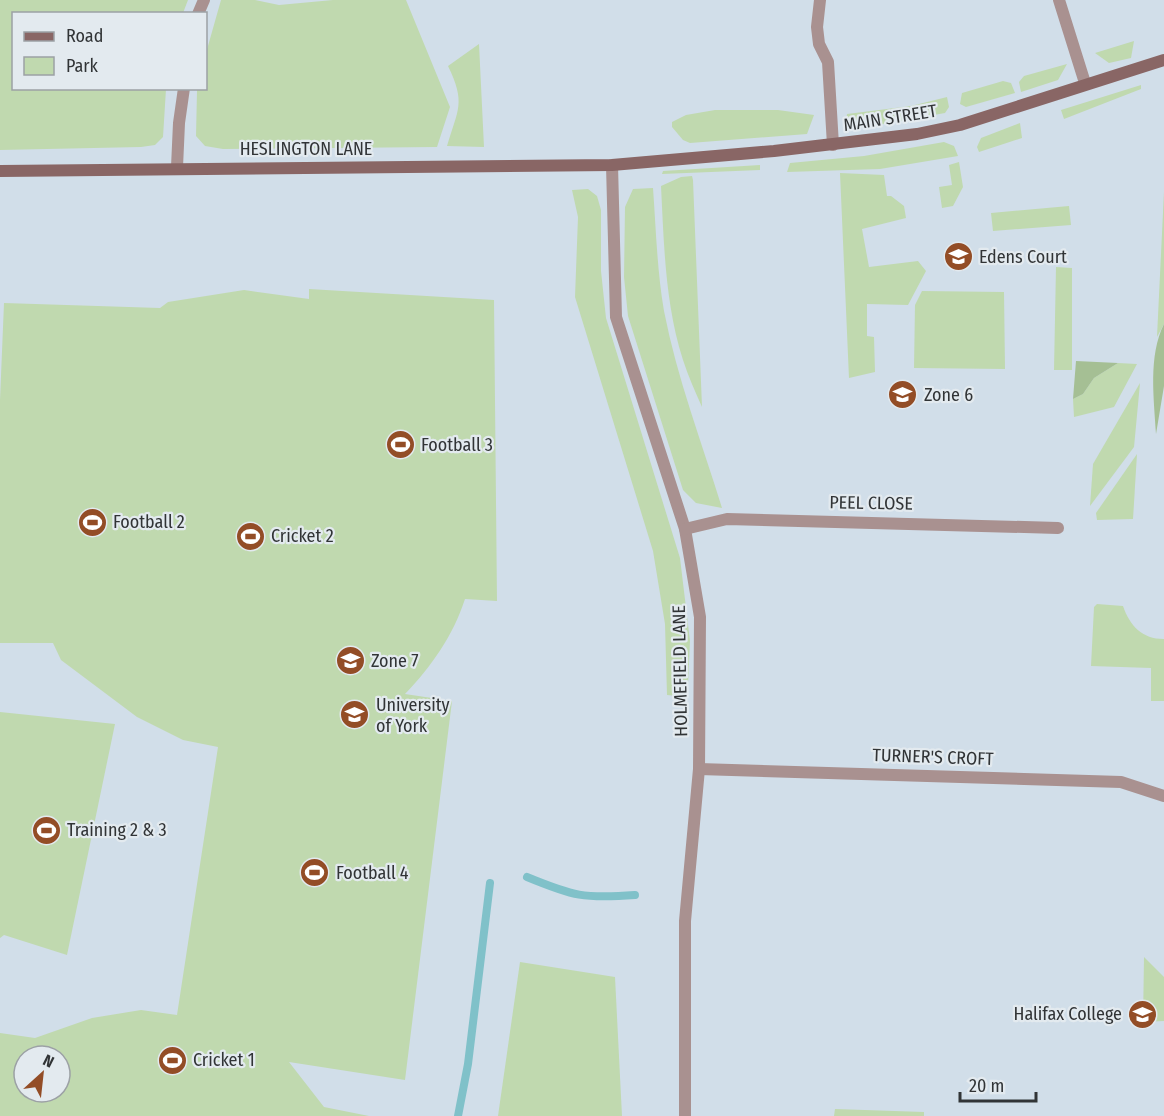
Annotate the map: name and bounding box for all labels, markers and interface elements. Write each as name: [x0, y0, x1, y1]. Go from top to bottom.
legend: [12, 12, 207, 90]
text: Road: [66, 25, 103, 47]
text: Park: [66, 55, 99, 77]
street label: MAIN STREET: [842, 100, 939, 136]
street label: HESLINGTON LANE: [240, 138, 372, 160]
school or university icon: Edens Court: [942, 241, 974, 273]
place label: Edens Court: [979, 246, 1067, 268]
school or university icon: Zone 6: [887, 379, 919, 411]
place label: Zone 6: [924, 384, 973, 406]
sports icon: Football 3: [384, 429, 416, 461]
place label: Football 3: [421, 434, 493, 456]
street label: PEEL CLOSE: [829, 491, 913, 515]
sports icon: Football 2: [76, 506, 108, 538]
place label: Football 2: [113, 511, 185, 533]
sports icon: Cricket 2: [234, 520, 266, 552]
place label: Cricket 2: [271, 525, 334, 547]
street label: HOLMEFIELD LANE: [668, 605, 692, 737]
school or university icon: Zone 7: [334, 645, 366, 677]
place label: Zone 7: [371, 650, 418, 672]
place label: University of York: [376, 694, 450, 737]
school or university icon: University of York: [339, 699, 371, 731]
street label: TURNER'S CROFT: [872, 744, 995, 770]
sports icon: Training 2 & 3: [30, 814, 62, 846]
place label: Training 2 & 3: [67, 819, 167, 841]
sports icon: Football 4: [299, 857, 331, 889]
place label: Football 4: [336, 862, 409, 884]
school or university icon: Halifax College: [1127, 998, 1159, 1030]
place label: Halifax College: [1013, 1003, 1122, 1025]
north arrow: [12, 1044, 72, 1104]
sports icon: Cricket 1: [156, 1044, 188, 1076]
place label: Cricket 1: [193, 1049, 255, 1071]
text: N: [40, 1050, 57, 1072]
scale bar: [960, 1065, 1036, 1103]
text: 20 m: [969, 1075, 1004, 1097]

